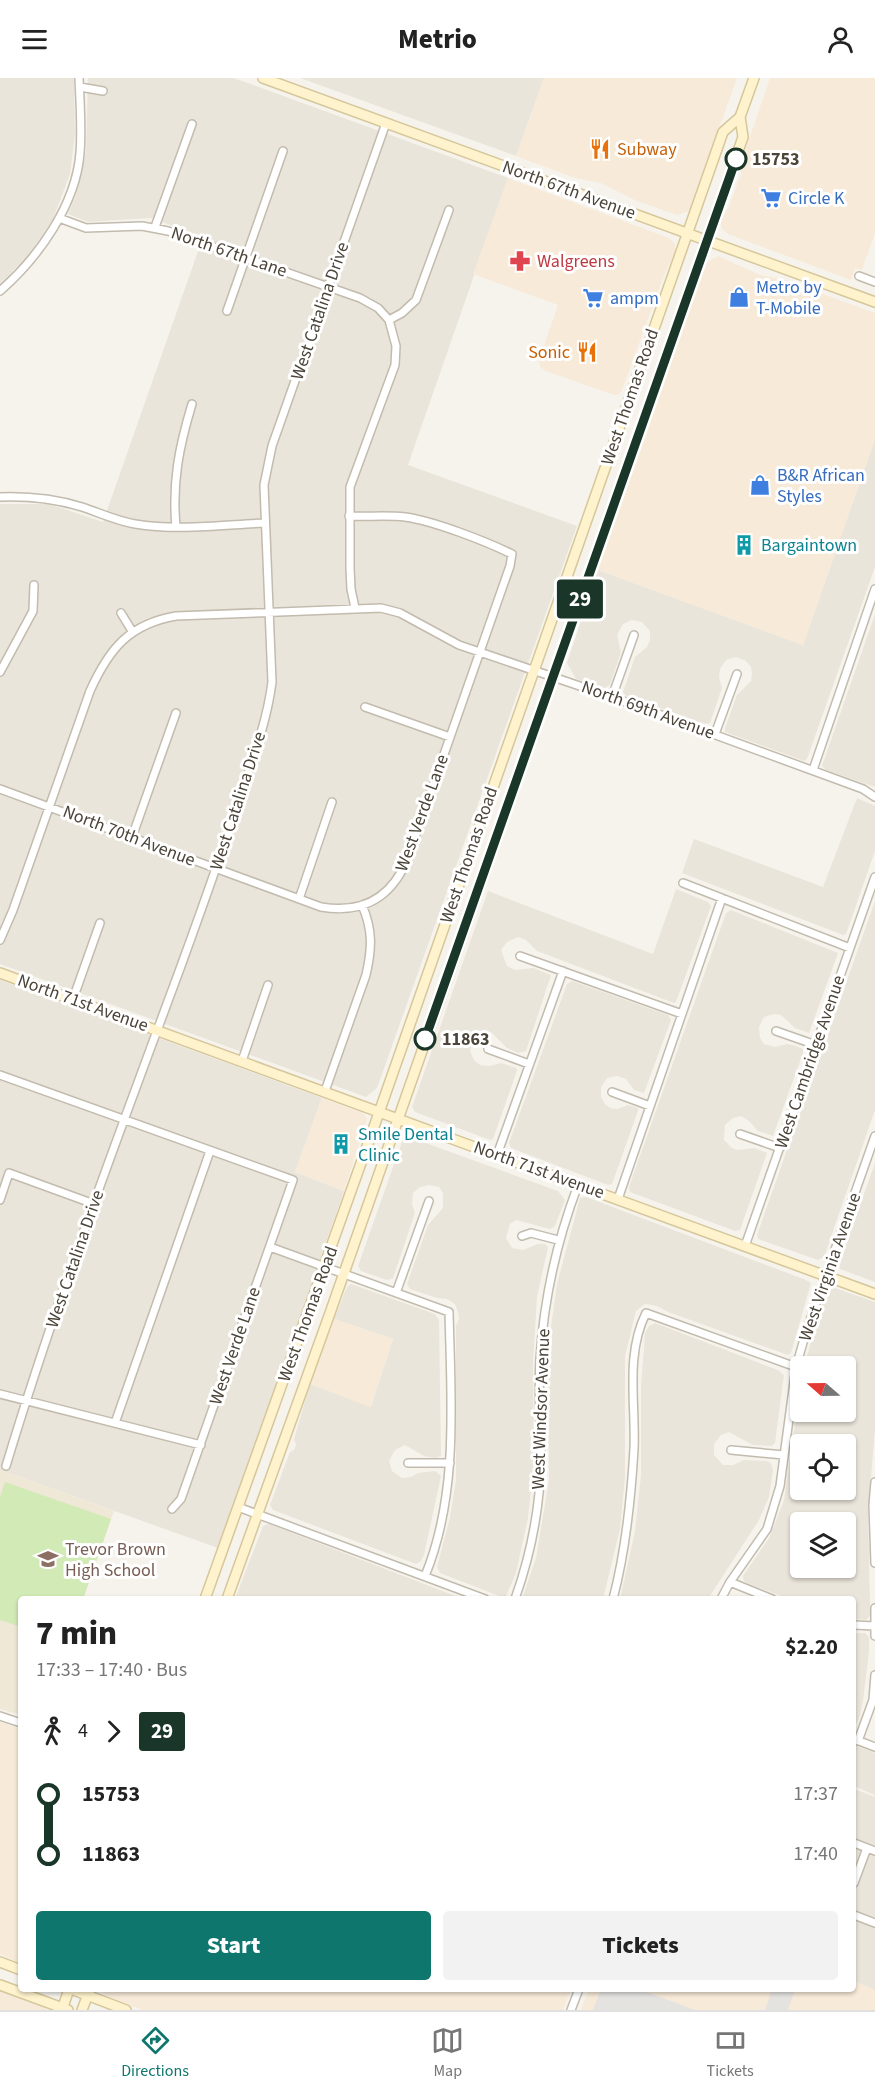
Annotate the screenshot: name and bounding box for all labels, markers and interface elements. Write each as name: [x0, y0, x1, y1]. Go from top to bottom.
text: Metrio: [398, 20, 477, 59]
icon: menu: [18, 23, 51, 56]
icon: person: [824, 23, 857, 56]
restaurant icon: Subway: [588, 137, 612, 161]
place label: Subway: [617, 137, 677, 162]
place label: 15753: [752, 147, 800, 172]
marker: 15753: [725, 148, 747, 170]
street label: North 67th Avenue: [499, 154, 639, 226]
supermarket icon: Circle K: [759, 186, 783, 210]
place label: Circle K: [788, 186, 845, 211]
street label: North 67th Lane: [168, 220, 290, 284]
street label: West Catalina Drive: [285, 239, 355, 383]
pharmacy icon: Walgreens: [508, 249, 532, 273]
place label: Walgreens: [537, 249, 615, 274]
place label: Metro by T-Mobile: [756, 275, 822, 321]
shop icon: Metro by T-Mobile: [727, 285, 751, 309]
supermarket icon: ampm: [581, 286, 605, 310]
place label: ampm: [610, 286, 659, 311]
street label: West Thomas Road: [595, 325, 665, 469]
place label: Sonic: [528, 340, 570, 365]
restaurant icon: Sonic: [575, 340, 599, 364]
place label: B&R African Styles: [777, 463, 865, 509]
shop icon: B&R African Styles: [748, 473, 772, 497]
building icon: Bargaintown: [732, 533, 756, 557]
place label: Bargaintown: [761, 533, 857, 558]
line badge: 29: [553, 580, 607, 618]
text: 29: [569, 584, 591, 614]
street label: North 69th Avenue: [578, 674, 718, 746]
street label: West Catalina Drive: [204, 728, 272, 874]
street label: West Verde Lane: [389, 751, 455, 875]
street label: West Thomas Road: [434, 783, 504, 927]
street label: North 70th Avenue: [59, 799, 199, 873]
street label: North 71st Avenue: [14, 968, 152, 1038]
street label: West Cambridge Avenue: [769, 972, 851, 1152]
place label: 11863: [442, 1027, 490, 1052]
marker: 11863: [414, 1028, 436, 1050]
place label: Smile Dental Clinic: [358, 1122, 453, 1168]
building icon: Smile Dental Clinic: [329, 1132, 353, 1156]
street label: North 71st Avenue: [470, 1135, 608, 1205]
street label: West Catalina Drive: [40, 1187, 110, 1331]
street label: West Virginia Avenue: [793, 1189, 867, 1345]
street label: West Thomas Road: [272, 1243, 344, 1385]
street label: West Verde Lane: [203, 1284, 267, 1408]
street label: West Windsor Avenue: [526, 1328, 556, 1490]
north arrow: [790, 1356, 856, 1422]
map controls: [790, 1356, 856, 1578]
button: locate: [790, 1434, 856, 1500]
button: layers: [790, 1512, 856, 1578]
place label: Trevor Brown High School: [65, 1537, 166, 1583]
school or university icon: Trevor Brown High School: [36, 1547, 60, 1571]
text: 7 min: [36, 1610, 117, 1657]
text: $2.20: [785, 1631, 838, 1663]
text: 17:33 – 17:40 · Bus: [36, 1656, 187, 1684]
icon: walk: [36, 1715, 69, 1748]
icon: forward: [97, 1715, 130, 1748]
text: 29: [151, 1716, 173, 1746]
text: 4: [78, 1717, 88, 1745]
text: 15753: [82, 1778, 140, 1810]
text: 17:37: [793, 1780, 838, 1808]
text: 11863: [82, 1838, 140, 1870]
text: 17:40: [793, 1840, 838, 1868]
button: Start: [36, 1911, 431, 1980]
button: Tickets: [443, 1911, 838, 1980]
tab: Directions: [121, 2024, 189, 2082]
tab: Map: [431, 2024, 464, 2082]
tab: Tickets: [707, 2024, 754, 2082]

